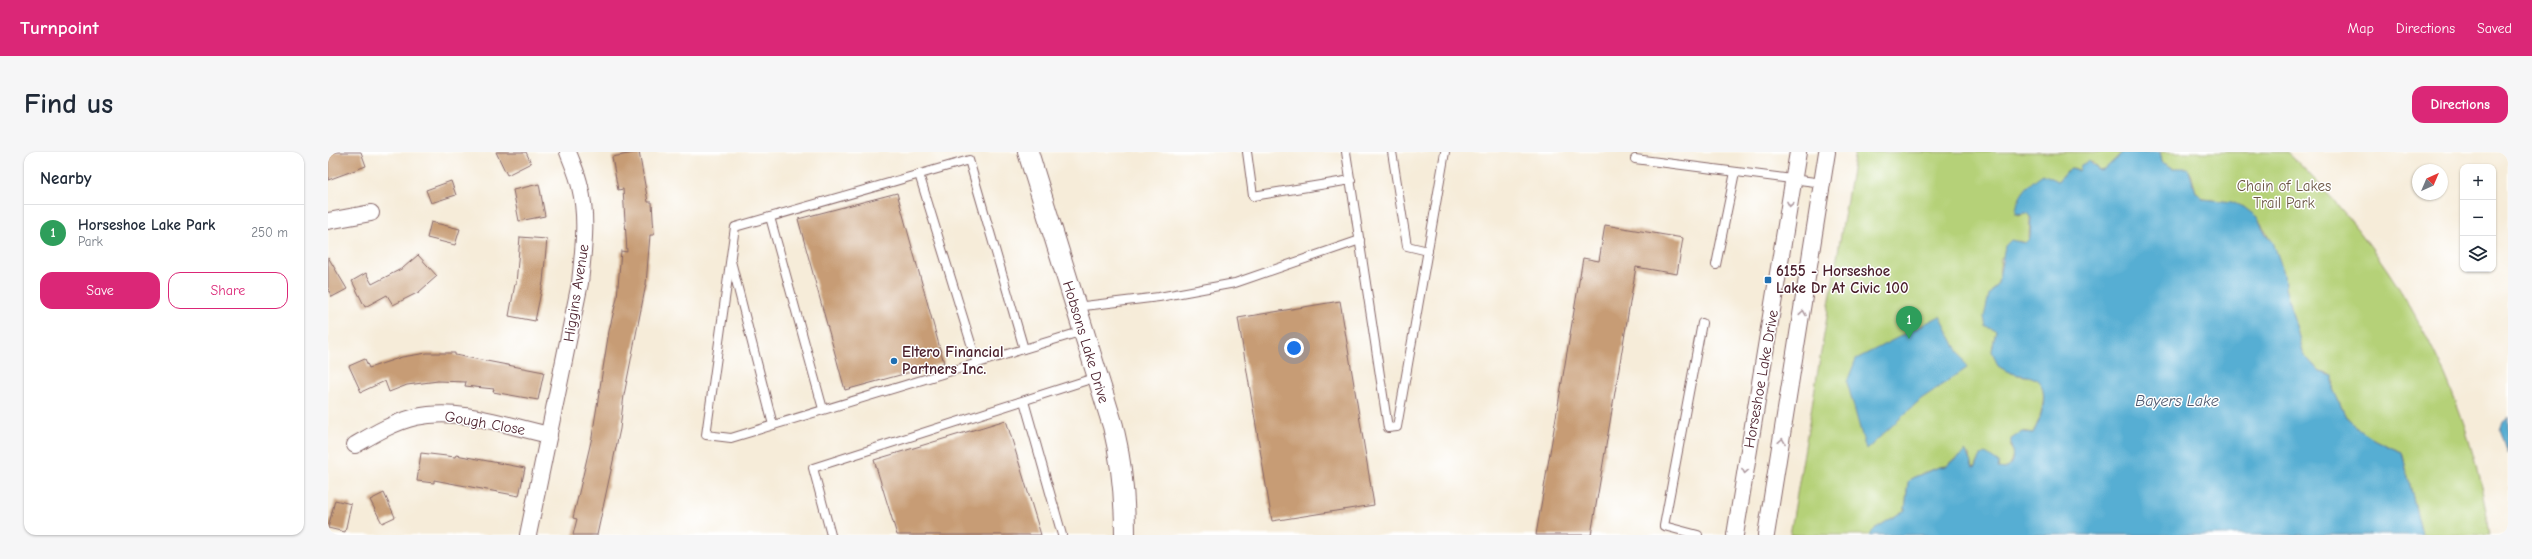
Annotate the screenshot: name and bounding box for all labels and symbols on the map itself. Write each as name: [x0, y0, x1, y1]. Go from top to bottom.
north arrow: [2412, 164, 2448, 200]
park label: Chain of Lakes Trail Park: [2237, 177, 2331, 212]
one-way arrow: [1786, 201, 1795, 207]
street label: Higgins Avenue: [559, 242, 593, 343]
place label: 6155 - Horseshoe Lake Dr At Civic 100: [1776, 262, 1909, 297]
marker: 6155 - Horseshoe Lake Dr At Civic 100: [1763, 275, 1773, 285]
street label: Hobsons Lake Drive: [1059, 279, 1113, 406]
pin: 1: [1896, 306, 1922, 339]
street label: Horseshoe Lake Drive: [1740, 308, 1782, 449]
one-way arrow: [1798, 310, 1806, 316]
your location: [1284, 338, 1304, 358]
place label: Eltero Financial Partners Inc.: [902, 343, 1003, 378]
marker: Eltero Financial Partners Inc.: [889, 356, 899, 366]
water label: Bayers Lake: [2135, 392, 2219, 410]
street label: Gough Close: [443, 407, 527, 439]
one-way arrow: [1777, 438, 1786, 444]
one-way arrow: [1742, 468, 1750, 474]

